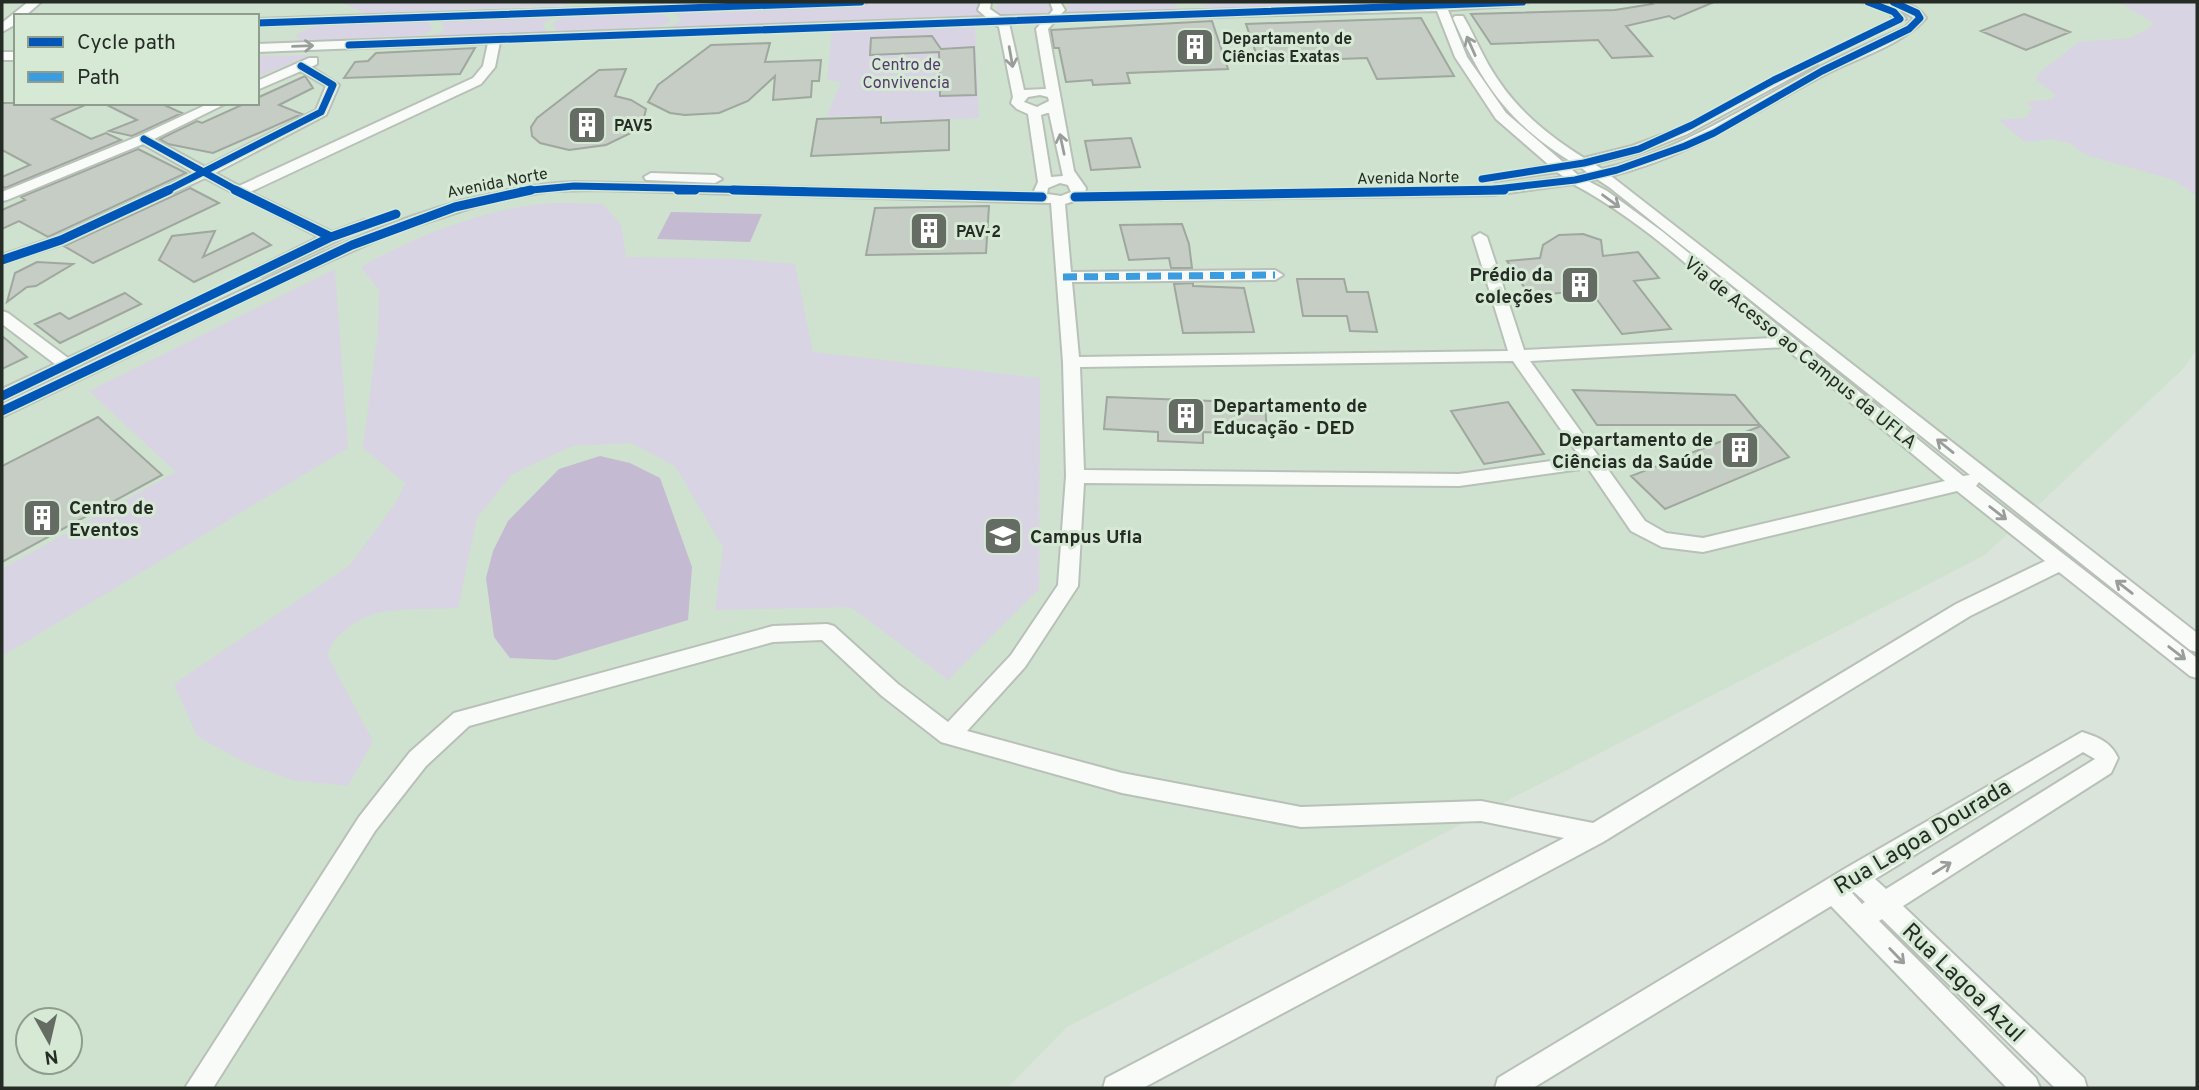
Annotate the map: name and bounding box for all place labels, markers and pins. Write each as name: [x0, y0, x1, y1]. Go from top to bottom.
building icon: Departamento de Ciências Exatas: [1174, 26, 1216, 68]
place label: Departamento de Ciências Exatas: [1222, 30, 1352, 68]
building icon: PAV5: [566, 104, 608, 146]
place label: PAV5: [614, 117, 653, 137]
building icon: PAV-2: [908, 210, 950, 252]
place label: PAV-2: [956, 223, 1001, 243]
place label: Prédio da coleções: [1469, 264, 1553, 310]
building icon: Prédio da coleções: [1559, 264, 1601, 306]
building icon: Departamento de Educação - DED: [1165, 395, 1207, 437]
place label: Departamento de Educação - DED: [1213, 395, 1367, 441]
place label: Departamento de Ciências da Saúde: [1552, 429, 1713, 475]
building icon: Departamento de Ciências da Saúde: [1719, 429, 1761, 471]
building icon: Centro de Eventos: [21, 497, 63, 539]
place label: Centro de Eventos: [69, 497, 154, 543]
school or university icon: Campus Ufla: [982, 515, 1024, 557]
place label: Campus Ufla: [1030, 526, 1142, 550]

